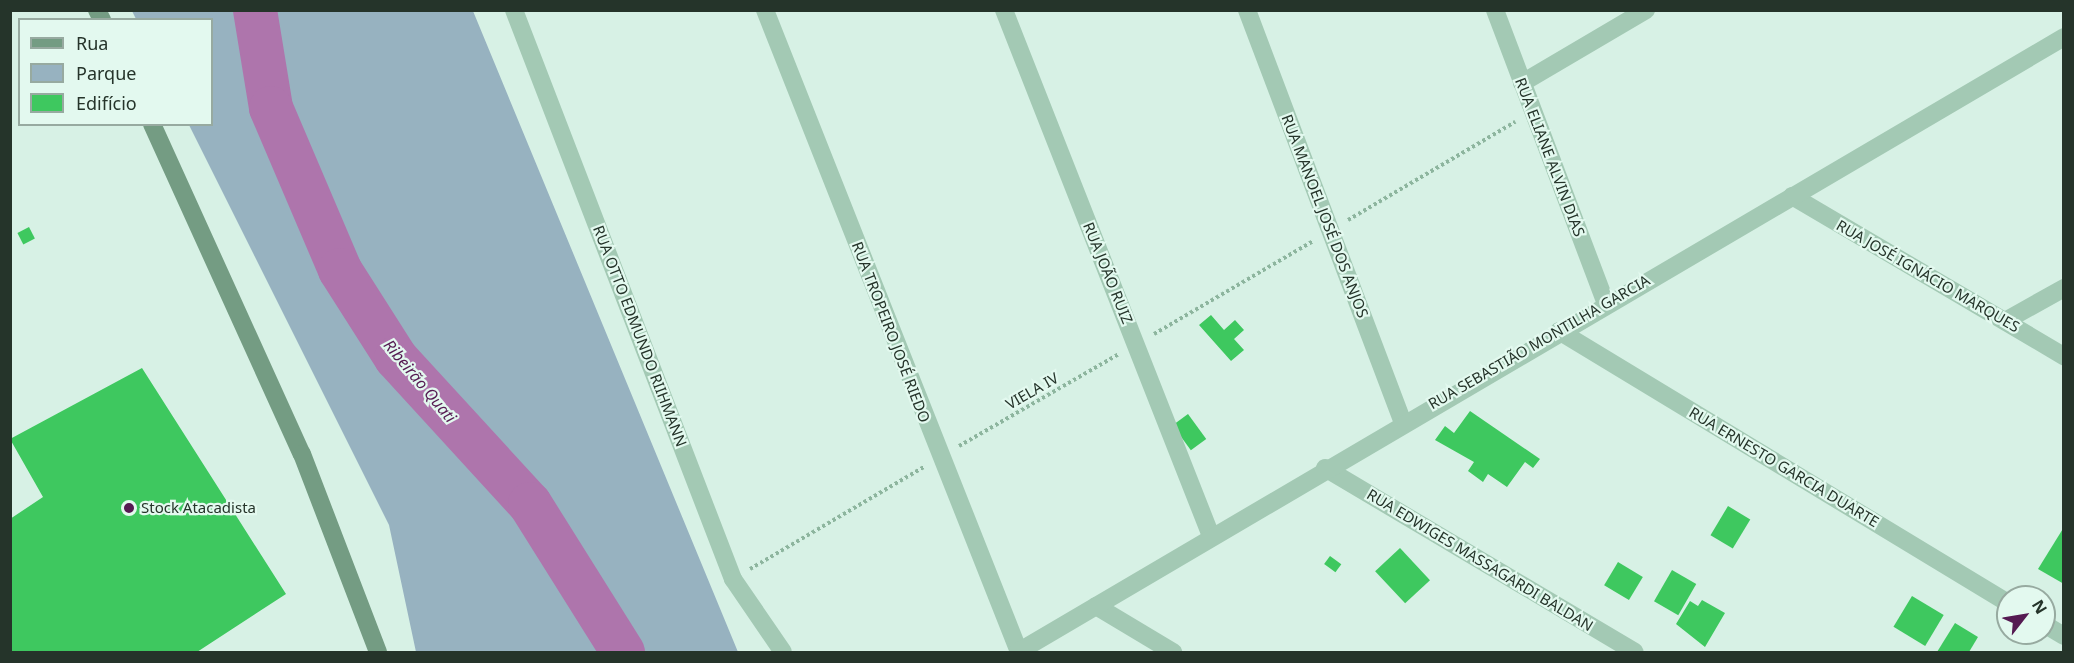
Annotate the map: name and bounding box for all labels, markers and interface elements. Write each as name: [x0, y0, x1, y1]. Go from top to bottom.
legend: [18, 18, 213, 126]
text: Rua: [76, 31, 108, 55]
text: Parque: [76, 61, 136, 85]
street label: RUA ELIANE ALVIN DIAS: [1511, 75, 1589, 239]
text: Edifício: [76, 91, 137, 115]
street label: RUA MANOEL JOSÉ DOS ANJOS: [1278, 112, 1372, 320]
street label: RUA JOSÉ IGNÁCIO MARQUES: [1833, 216, 2023, 336]
street label: RUA JOÃO RUIZ: [1079, 220, 1137, 326]
street label: RUA OTTO EDMUNDO RIIHMANN: [589, 223, 691, 449]
street label: RUA TROPEIRO JOSÉ RIEDO: [848, 239, 934, 425]
street label: RUA SEBASTIÃO MONTILHA GARCIA: [1425, 271, 1653, 413]
water label: Ribeirão Quati: [380, 336, 460, 426]
street label: VIELA IV: [1002, 369, 1062, 413]
street label: RUA ERNESTO GARCIA DUARTE: [1686, 403, 1882, 531]
street label: RUA EDWIGES MASSAGARDI BALDAN: [1364, 485, 1596, 635]
place label: Stock Atacadista: [141, 499, 256, 517]
marker: Stock Atacadista: [122, 501, 136, 515]
north arrow: [1996, 585, 2056, 645]
text: N: [2027, 596, 2052, 618]

